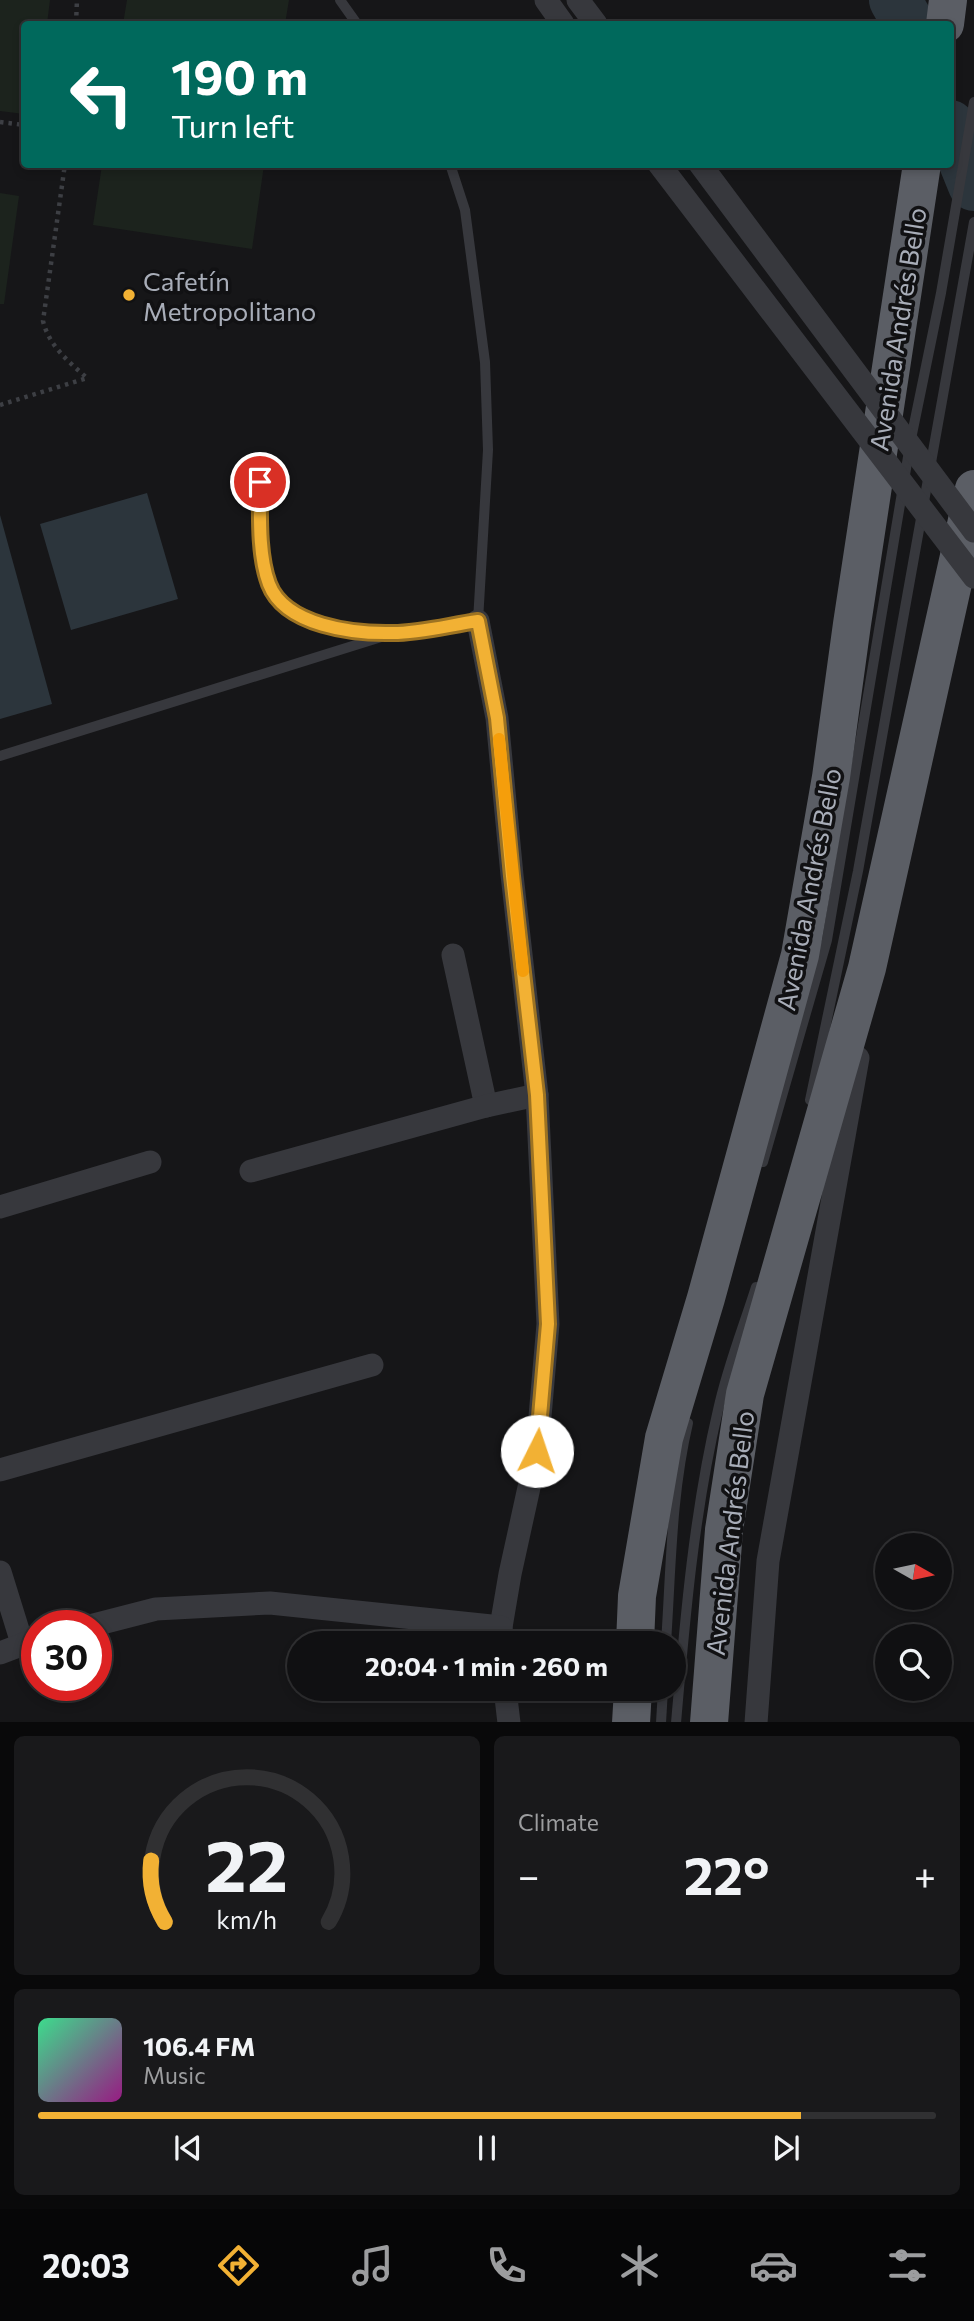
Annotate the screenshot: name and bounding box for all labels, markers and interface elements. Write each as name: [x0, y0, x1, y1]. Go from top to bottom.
text: 190 m: [171, 45, 308, 105]
icon: left: [56, 49, 147, 140]
text: Turn left: [171, 105, 295, 145]
street label: Avenida Andrés Bello: [862, 205, 932, 453]
place label: Cafetín Metropolitano: [143, 265, 316, 326]
marker: Cafetín Metropolitano: [121, 287, 137, 303]
pin: [230, 452, 290, 512]
icon: arrive: [241, 463, 279, 501]
street label: Avenida Andrés Bello: [769, 765, 847, 1013]
street label: Avenida Andrés Bello: [699, 1409, 759, 1657]
position arrow: [500, 1414, 574, 1488]
north arrow: [875, 1533, 952, 1610]
map controls: [875, 1533, 952, 1701]
speed limit sign: 30: [21, 1610, 112, 1701]
button: search: [875, 1624, 952, 1701]
text: 20:04 · 1 min · 260 m: [365, 1650, 608, 1681]
text: Climate: [518, 1808, 599, 1836]
text: 22: [206, 1818, 288, 1907]
text: 22°: [684, 1842, 769, 1906]
text: −: [518, 1851, 540, 1898]
text: +: [914, 1851, 936, 1898]
text: km/h: [217, 1903, 277, 1933]
text: 106.4 FM: [143, 2030, 255, 2061]
text: Music: [143, 2061, 206, 2089]
icon: previous: [169, 2129, 207, 2167]
icon: pause: [468, 2129, 506, 2167]
icon: next: [767, 2129, 805, 2167]
icon: directions: [214, 2241, 263, 2290]
icon: music: [348, 2241, 397, 2290]
icon: phone: [482, 2241, 531, 2290]
icon: climate: [615, 2241, 664, 2290]
icon: car: [749, 2241, 798, 2290]
icon: filters: [883, 2241, 932, 2290]
text: 20:03: [42, 2245, 130, 2285]

